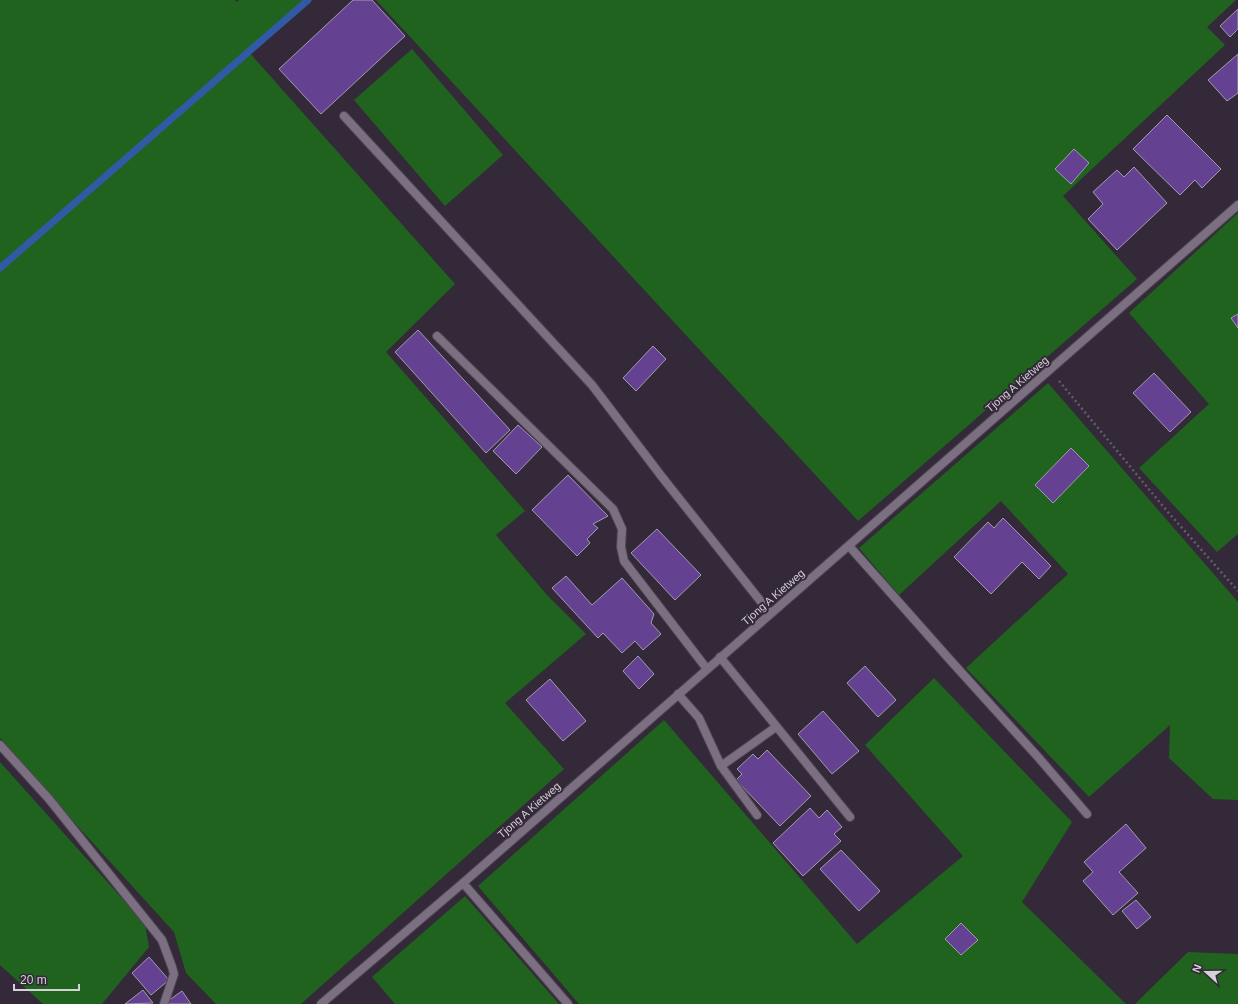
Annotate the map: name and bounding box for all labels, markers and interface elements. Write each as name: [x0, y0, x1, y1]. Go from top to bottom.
street label: Tjong A Kietweg: [983, 354, 1051, 414]
street label: Tjong A Kietweg: [739, 567, 807, 627]
street label: Tjong A Kietweg: [495, 780, 563, 840]
north arrow: [1186, 952, 1226, 992]
text: N: [1190, 963, 1204, 974]
scale bar: [14, 966, 79, 992]
text: 20 m: [20, 973, 47, 987]

